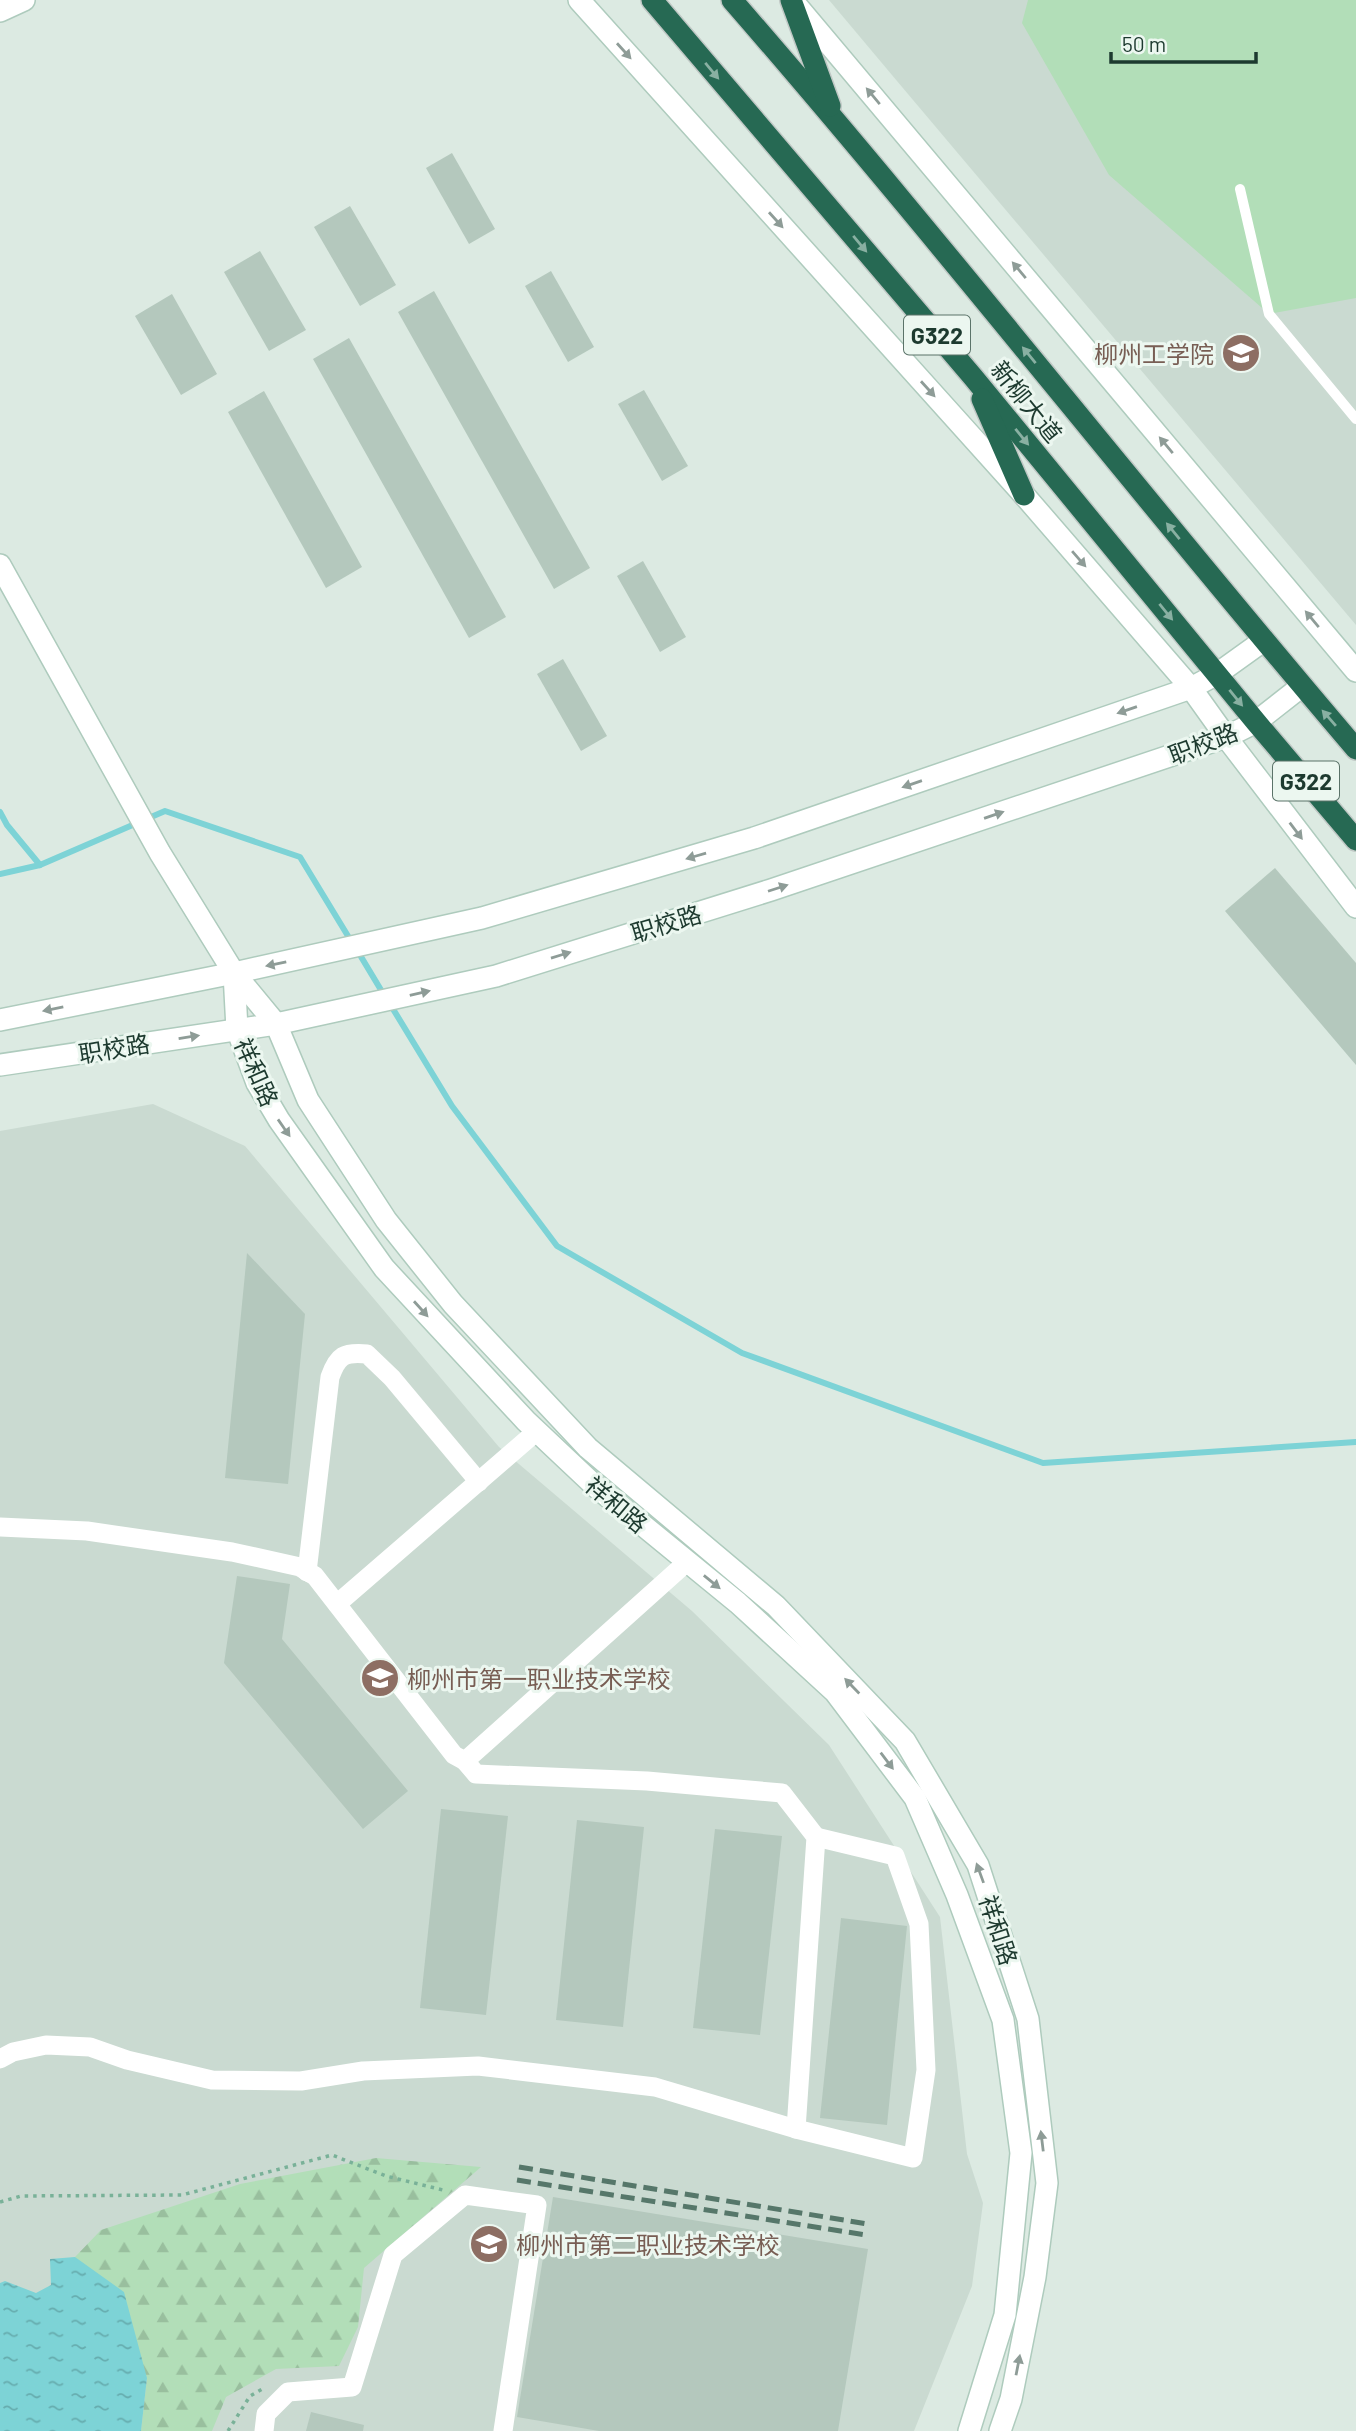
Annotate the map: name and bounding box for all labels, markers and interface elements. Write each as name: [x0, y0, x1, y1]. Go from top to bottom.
scale bar: [1111, 21, 1256, 65]
text: 50 m: [1122, 31, 1166, 56]
one-way arrow: [616, 42, 632, 59]
one-way arrow: [704, 62, 719, 79]
one-way arrow: [866, 88, 881, 105]
one-way arrow: [768, 211, 784, 228]
one-way arrow: [852, 235, 867, 252]
one-way arrow: [1012, 262, 1027, 279]
road number: G322: [904, 316, 970, 354]
school or university icon: 柳州工学院: [1220, 332, 1262, 374]
place label: 柳州工学院: [1094, 339, 1214, 368]
one-way arrow: [1022, 347, 1037, 364]
street label: 新柳大道: [986, 355, 1068, 447]
one-way arrow: [920, 380, 936, 397]
one-way arrow: [1014, 428, 1029, 445]
one-way arrow: [1158, 436, 1173, 454]
one-way arrow: [1166, 523, 1181, 540]
one-way arrow: [1071, 551, 1086, 568]
one-way arrow: [1159, 603, 1174, 621]
one-way arrow: [1305, 610, 1320, 627]
one-way arrow: [1229, 688, 1244, 706]
one-way arrow: [1116, 705, 1137, 716]
one-way arrow: [1322, 709, 1337, 726]
street label: 职校路: [1164, 717, 1242, 769]
road number: G322: [1273, 762, 1339, 800]
one-way arrow: [901, 779, 922, 790]
one-way arrow: [983, 810, 1004, 820]
one-way arrow: [1289, 822, 1303, 840]
one-way arrow: [685, 851, 706, 861]
one-way arrow: [768, 882, 789, 893]
street label: 职校路: [627, 899, 705, 947]
one-way arrow: [550, 950, 571, 960]
one-way arrow: [265, 959, 287, 970]
one-way arrow: [409, 987, 431, 998]
one-way arrow: [42, 1004, 64, 1015]
street label: 职校路: [76, 1028, 152, 1068]
one-way arrow: [178, 1031, 200, 1042]
street label: 祥和路: [229, 1033, 285, 1111]
one-way arrow: [278, 1118, 291, 1138]
one-way arrow: [413, 1300, 429, 1318]
street label: 祥和路: [580, 1470, 654, 1538]
one-way arrow: [702, 1574, 720, 1589]
school or university icon: 柳州市第一职业技术学校: [359, 1657, 401, 1699]
place label: 柳州市第一职业技术学校: [407, 1664, 671, 1693]
one-way arrow: [845, 1678, 861, 1695]
one-way arrow: [880, 1752, 894, 1770]
one-way arrow: [974, 1862, 985, 1883]
street label: 祥和路: [974, 1891, 1024, 1969]
one-way arrow: [1037, 2129, 1048, 2151]
school or university icon: 柳州市第二职业技术学校: [468, 2223, 510, 2265]
place label: 柳州市第二职业技术学校: [516, 2230, 780, 2259]
one-way arrow: [1012, 2354, 1023, 2376]

